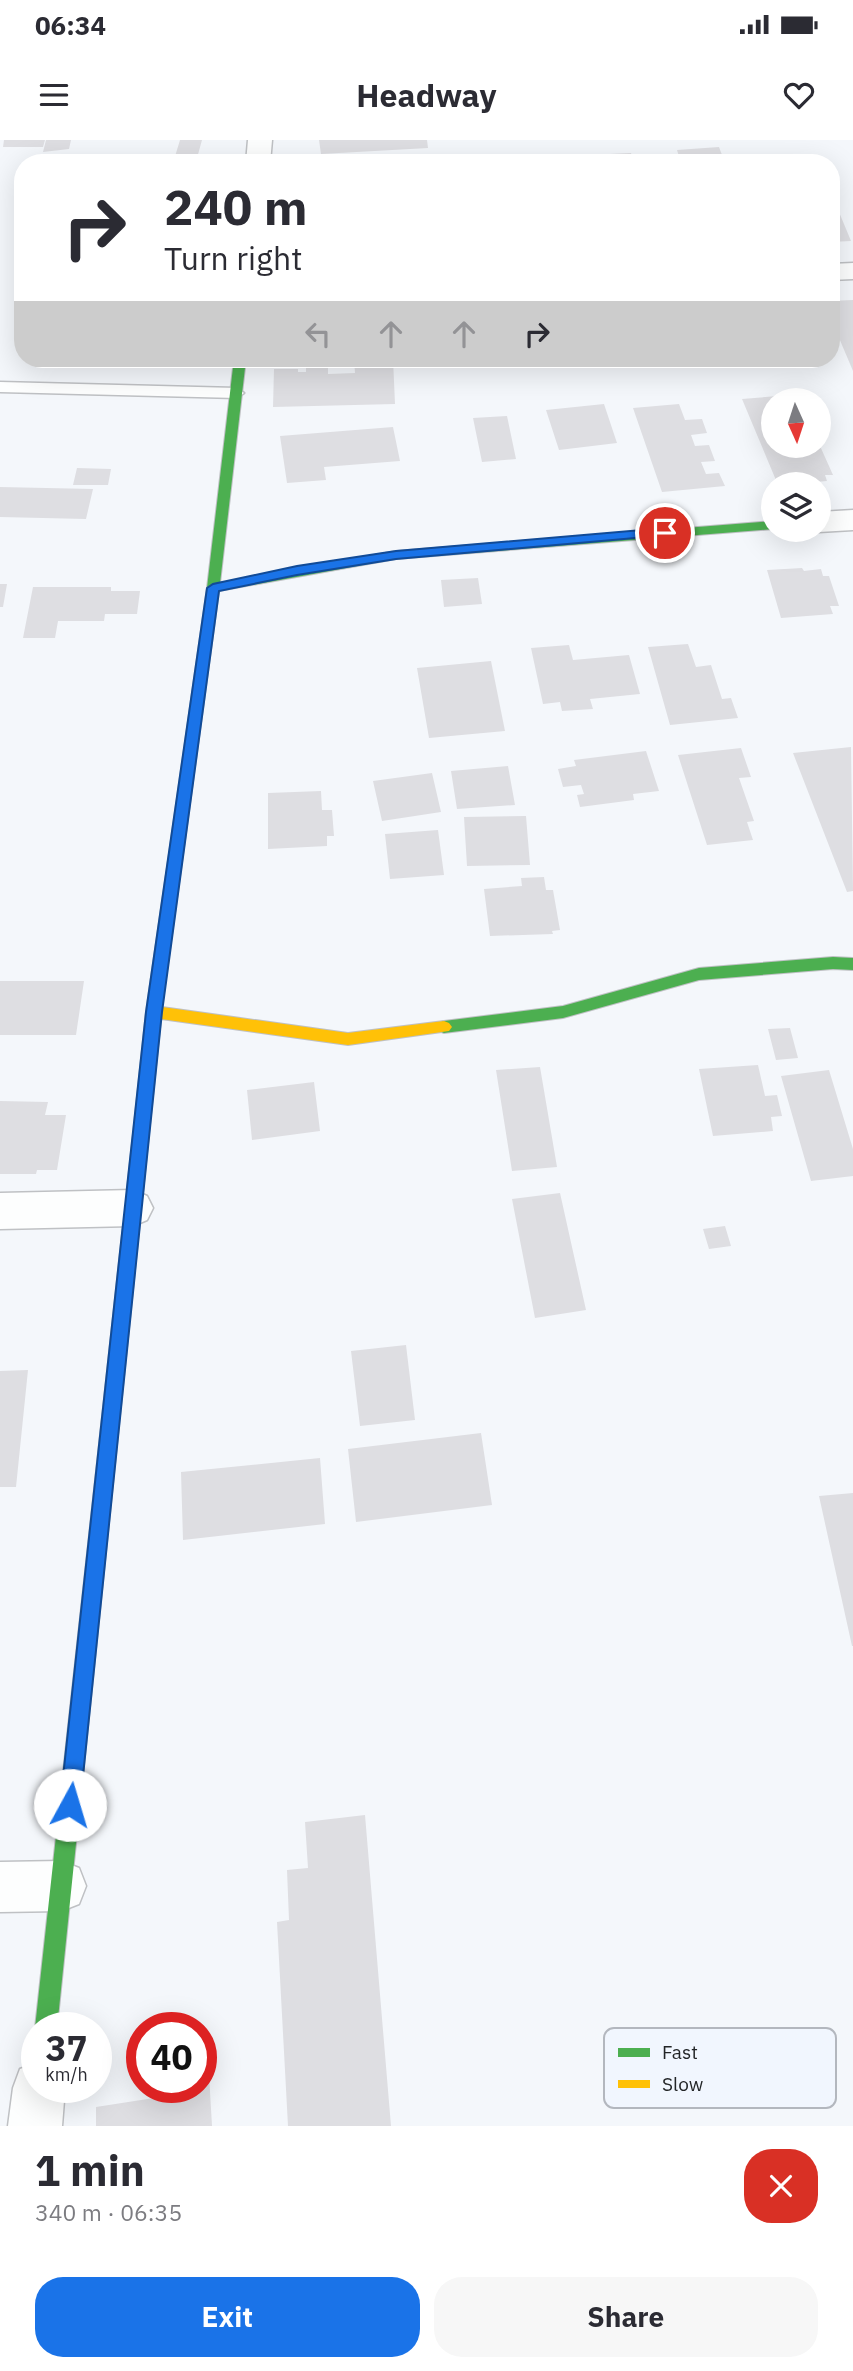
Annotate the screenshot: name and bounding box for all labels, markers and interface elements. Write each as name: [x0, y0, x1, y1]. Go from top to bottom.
text: 06:34: [35, 8, 106, 42]
text: Headway: [356, 74, 497, 116]
icon: menu: [35, 76, 73, 114]
icon: heart: [780, 76, 818, 114]
text: 240 m: [164, 175, 308, 238]
icon: right: [49, 182, 140, 273]
text: Turn right: [164, 237, 302, 279]
icon: left: [299, 315, 337, 353]
icon: ahead: [372, 315, 410, 353]
icon: ahead: [445, 315, 483, 353]
icon: right: [518, 315, 556, 353]
north arrow: [761, 388, 831, 458]
map controls: [761, 388, 831, 542]
button: layers: [761, 472, 831, 542]
pin: [635, 503, 695, 563]
icon: arrive: [646, 514, 684, 552]
position arrow: [33, 1768, 107, 1842]
speed limit sign: 40: [126, 2012, 217, 2103]
text: 37: [45, 2025, 88, 2071]
legend: [604, 2028, 836, 2108]
text: Fast: [662, 2040, 698, 2064]
text: km/h: [45, 2063, 88, 2086]
text: Slow: [662, 2072, 703, 2096]
text: 1 min: [35, 2143, 145, 2198]
button: close: [744, 2149, 818, 2223]
text: 340 m · 06:35: [35, 2197, 182, 2227]
button: Exit: [35, 2277, 420, 2357]
button: Share: [434, 2277, 818, 2357]

